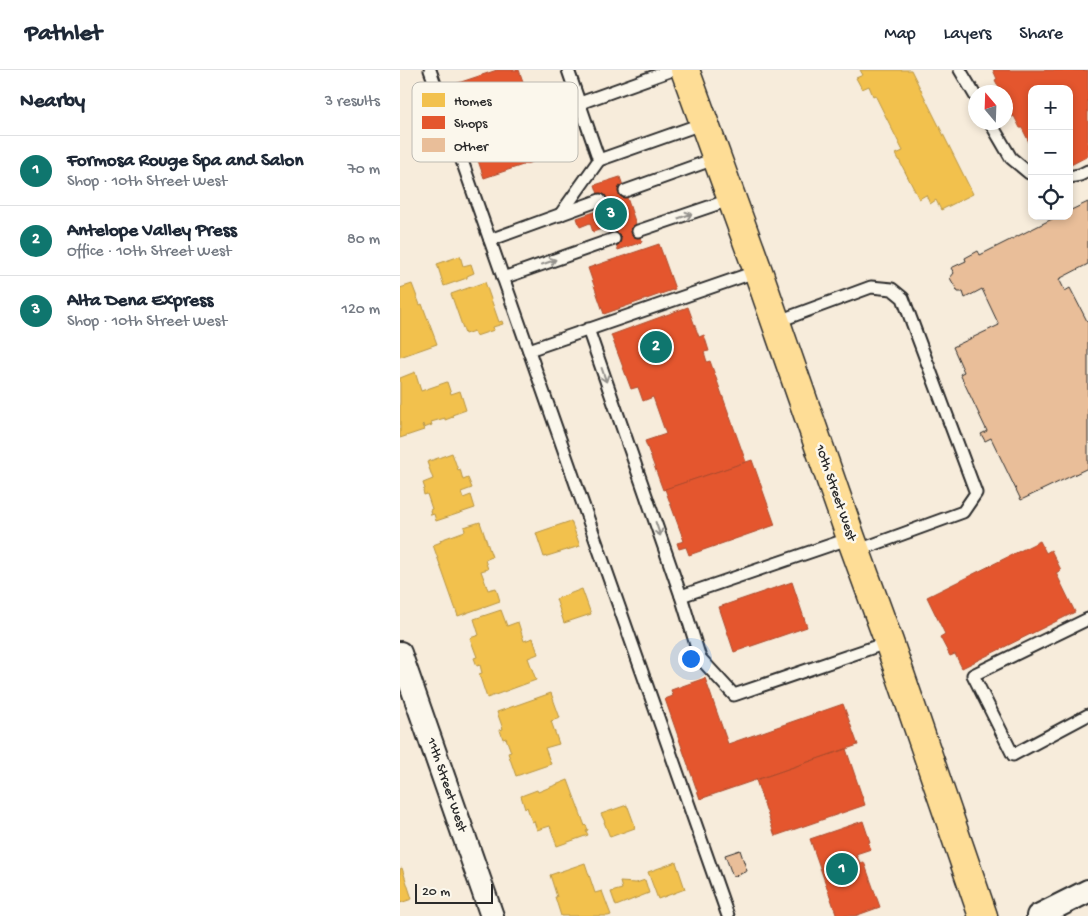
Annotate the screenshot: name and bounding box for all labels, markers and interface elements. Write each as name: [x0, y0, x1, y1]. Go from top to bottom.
text: Pathlet: [25, 20, 102, 49]
text: Map: [884, 24, 916, 45]
text: Layers: [944, 24, 991, 45]
text: Share: [1019, 24, 1063, 45]
legend: [412, 82, 578, 162]
north arrow: [968, 85, 1013, 130]
map controls: [1028, 85, 1073, 220]
button: +: [1028, 85, 1073, 130]
text: Nearby: [20, 90, 85, 115]
text: 3 results: [325, 93, 380, 112]
text: Homes: [454, 94, 492, 111]
text: Shops: [454, 116, 488, 133]
button: −: [1028, 130, 1073, 175]
text: Other: [454, 139, 489, 156]
text: Formosa Rouge Spa and Salon: [67, 150, 303, 173]
text: 1: [33, 161, 39, 180]
text: 70 m: [347, 161, 380, 180]
text: Shop · 10th Street West: [67, 173, 227, 192]
button: locate: [1028, 175, 1073, 220]
pin: 3: [595, 195, 627, 233]
one-way arrow: [676, 211, 692, 220]
text: Antelope Valley Press: [67, 220, 237, 243]
text: 2: [32, 231, 40, 250]
text: 80 m: [347, 231, 380, 250]
text: Office · 10th Street West: [67, 243, 231, 262]
one-way arrow: [541, 257, 557, 266]
text: Alta Dena Express: [67, 290, 213, 313]
text: 3: [32, 301, 40, 320]
text: 120 m: [341, 301, 380, 320]
text: Shop · 10th Street West: [67, 313, 227, 332]
pin: 2: [640, 328, 672, 366]
one-way arrow: [600, 367, 609, 383]
street label: 10th Street West: [810, 442, 860, 545]
one-way arrow: [654, 521, 663, 536]
your location: [678, 646, 704, 672]
street label: 11th Street West: [422, 735, 470, 836]
pin: 1: [826, 850, 858, 888]
scale bar: [415, 881, 492, 904]
text: 20 m: [422, 884, 450, 901]

